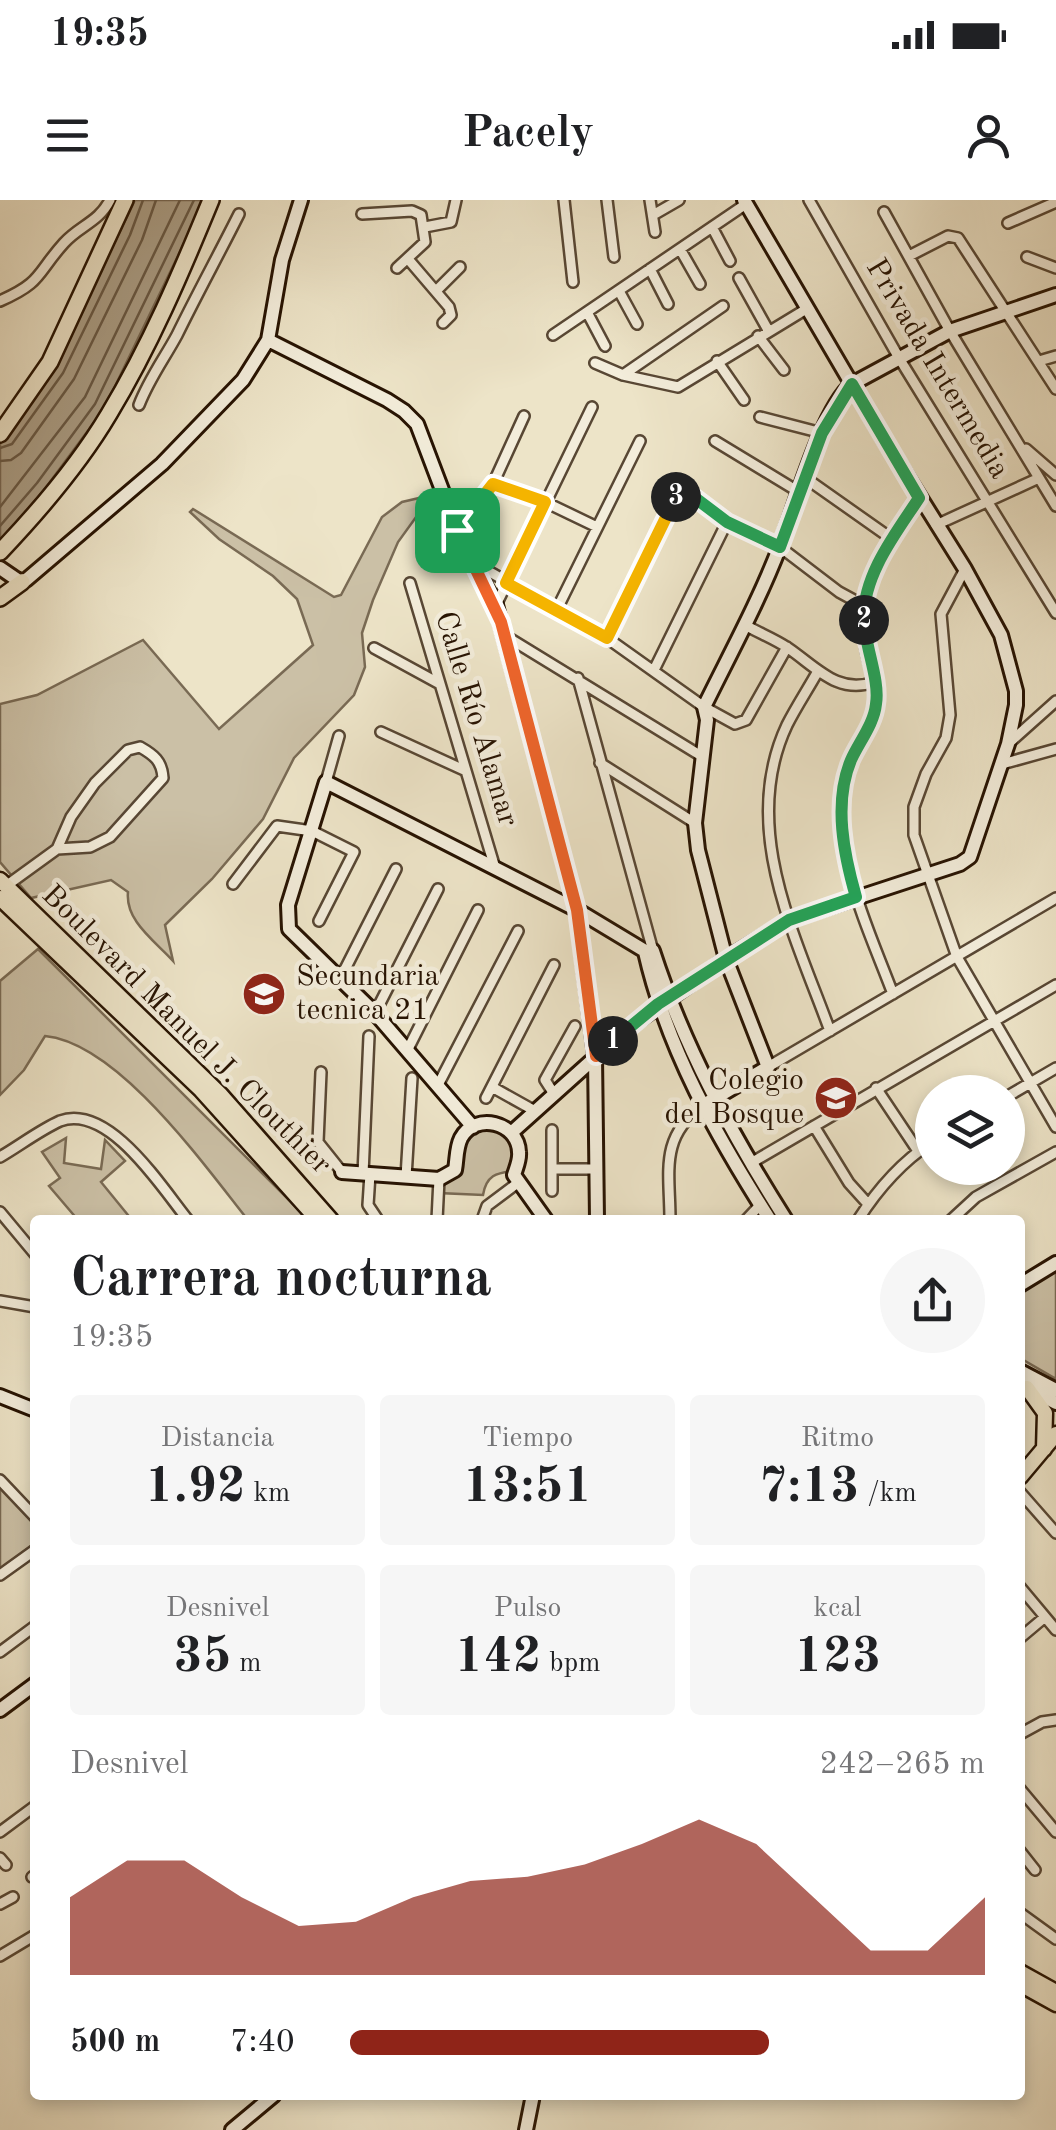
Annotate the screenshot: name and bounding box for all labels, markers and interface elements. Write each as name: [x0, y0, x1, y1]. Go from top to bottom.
text: 19:35: [50, 16, 149, 54]
icon: menu: [40, 108, 95, 163]
icon: person: [961, 108, 1016, 163]
text: Pacely: [462, 112, 594, 157]
street label: Privada Intermedia: [860, 254, 1014, 484]
pin: 3: [651, 472, 701, 522]
text: 3: [668, 483, 684, 511]
pin: [415, 488, 500, 573]
icon: arrive: [430, 503, 485, 558]
pin: 2: [839, 595, 889, 645]
text: 2: [856, 606, 872, 634]
street label: Calle Río Alamar: [429, 608, 523, 830]
street label: Boulevard Manuel J. Clouthier: [36, 880, 336, 1180]
place label: Secundaria tecnica 21: [296, 962, 440, 1026]
school or university icon: Secundaria tecnica 21: [241, 971, 287, 1017]
pin: 1: [588, 1016, 638, 1066]
text: 1: [605, 1027, 621, 1055]
place label: Colegio del Bosque: [665, 1066, 804, 1130]
school or university icon: Colegio del Bosque: [813, 1075, 859, 1121]
map controls: [915, 1075, 1025, 1185]
button: layers: [915, 1075, 1025, 1185]
button: share: [880, 1248, 985, 1353]
text: Carrera nocturna: [70, 1253, 492, 1308]
text: 19:35: [70, 1322, 153, 1354]
text: Distancia: [161, 1425, 274, 1453]
text: Tiempo: [482, 1425, 573, 1453]
text: Ritmo: [801, 1425, 874, 1453]
text: 1.92: [145, 1463, 246, 1513]
text: 13:51: [463, 1463, 593, 1513]
text: 7:13: [758, 1463, 859, 1513]
text: km: [246, 1480, 290, 1508]
text: /km: [859, 1480, 917, 1508]
text: Desnivel: [166, 1595, 269, 1623]
text: Pulso: [494, 1595, 561, 1623]
text: kcal: [813, 1595, 862, 1623]
text: 35: [173, 1633, 231, 1683]
text: 142: [455, 1633, 542, 1683]
text: 123: [794, 1633, 881, 1683]
text: m: [231, 1650, 262, 1678]
text: bpm: [542, 1650, 600, 1678]
text: Desnivel: [70, 1749, 188, 1781]
text: 242–265 m: [819, 1749, 985, 1781]
text: 500 m: [70, 2027, 160, 2059]
text: 7:40: [230, 2027, 295, 2059]

